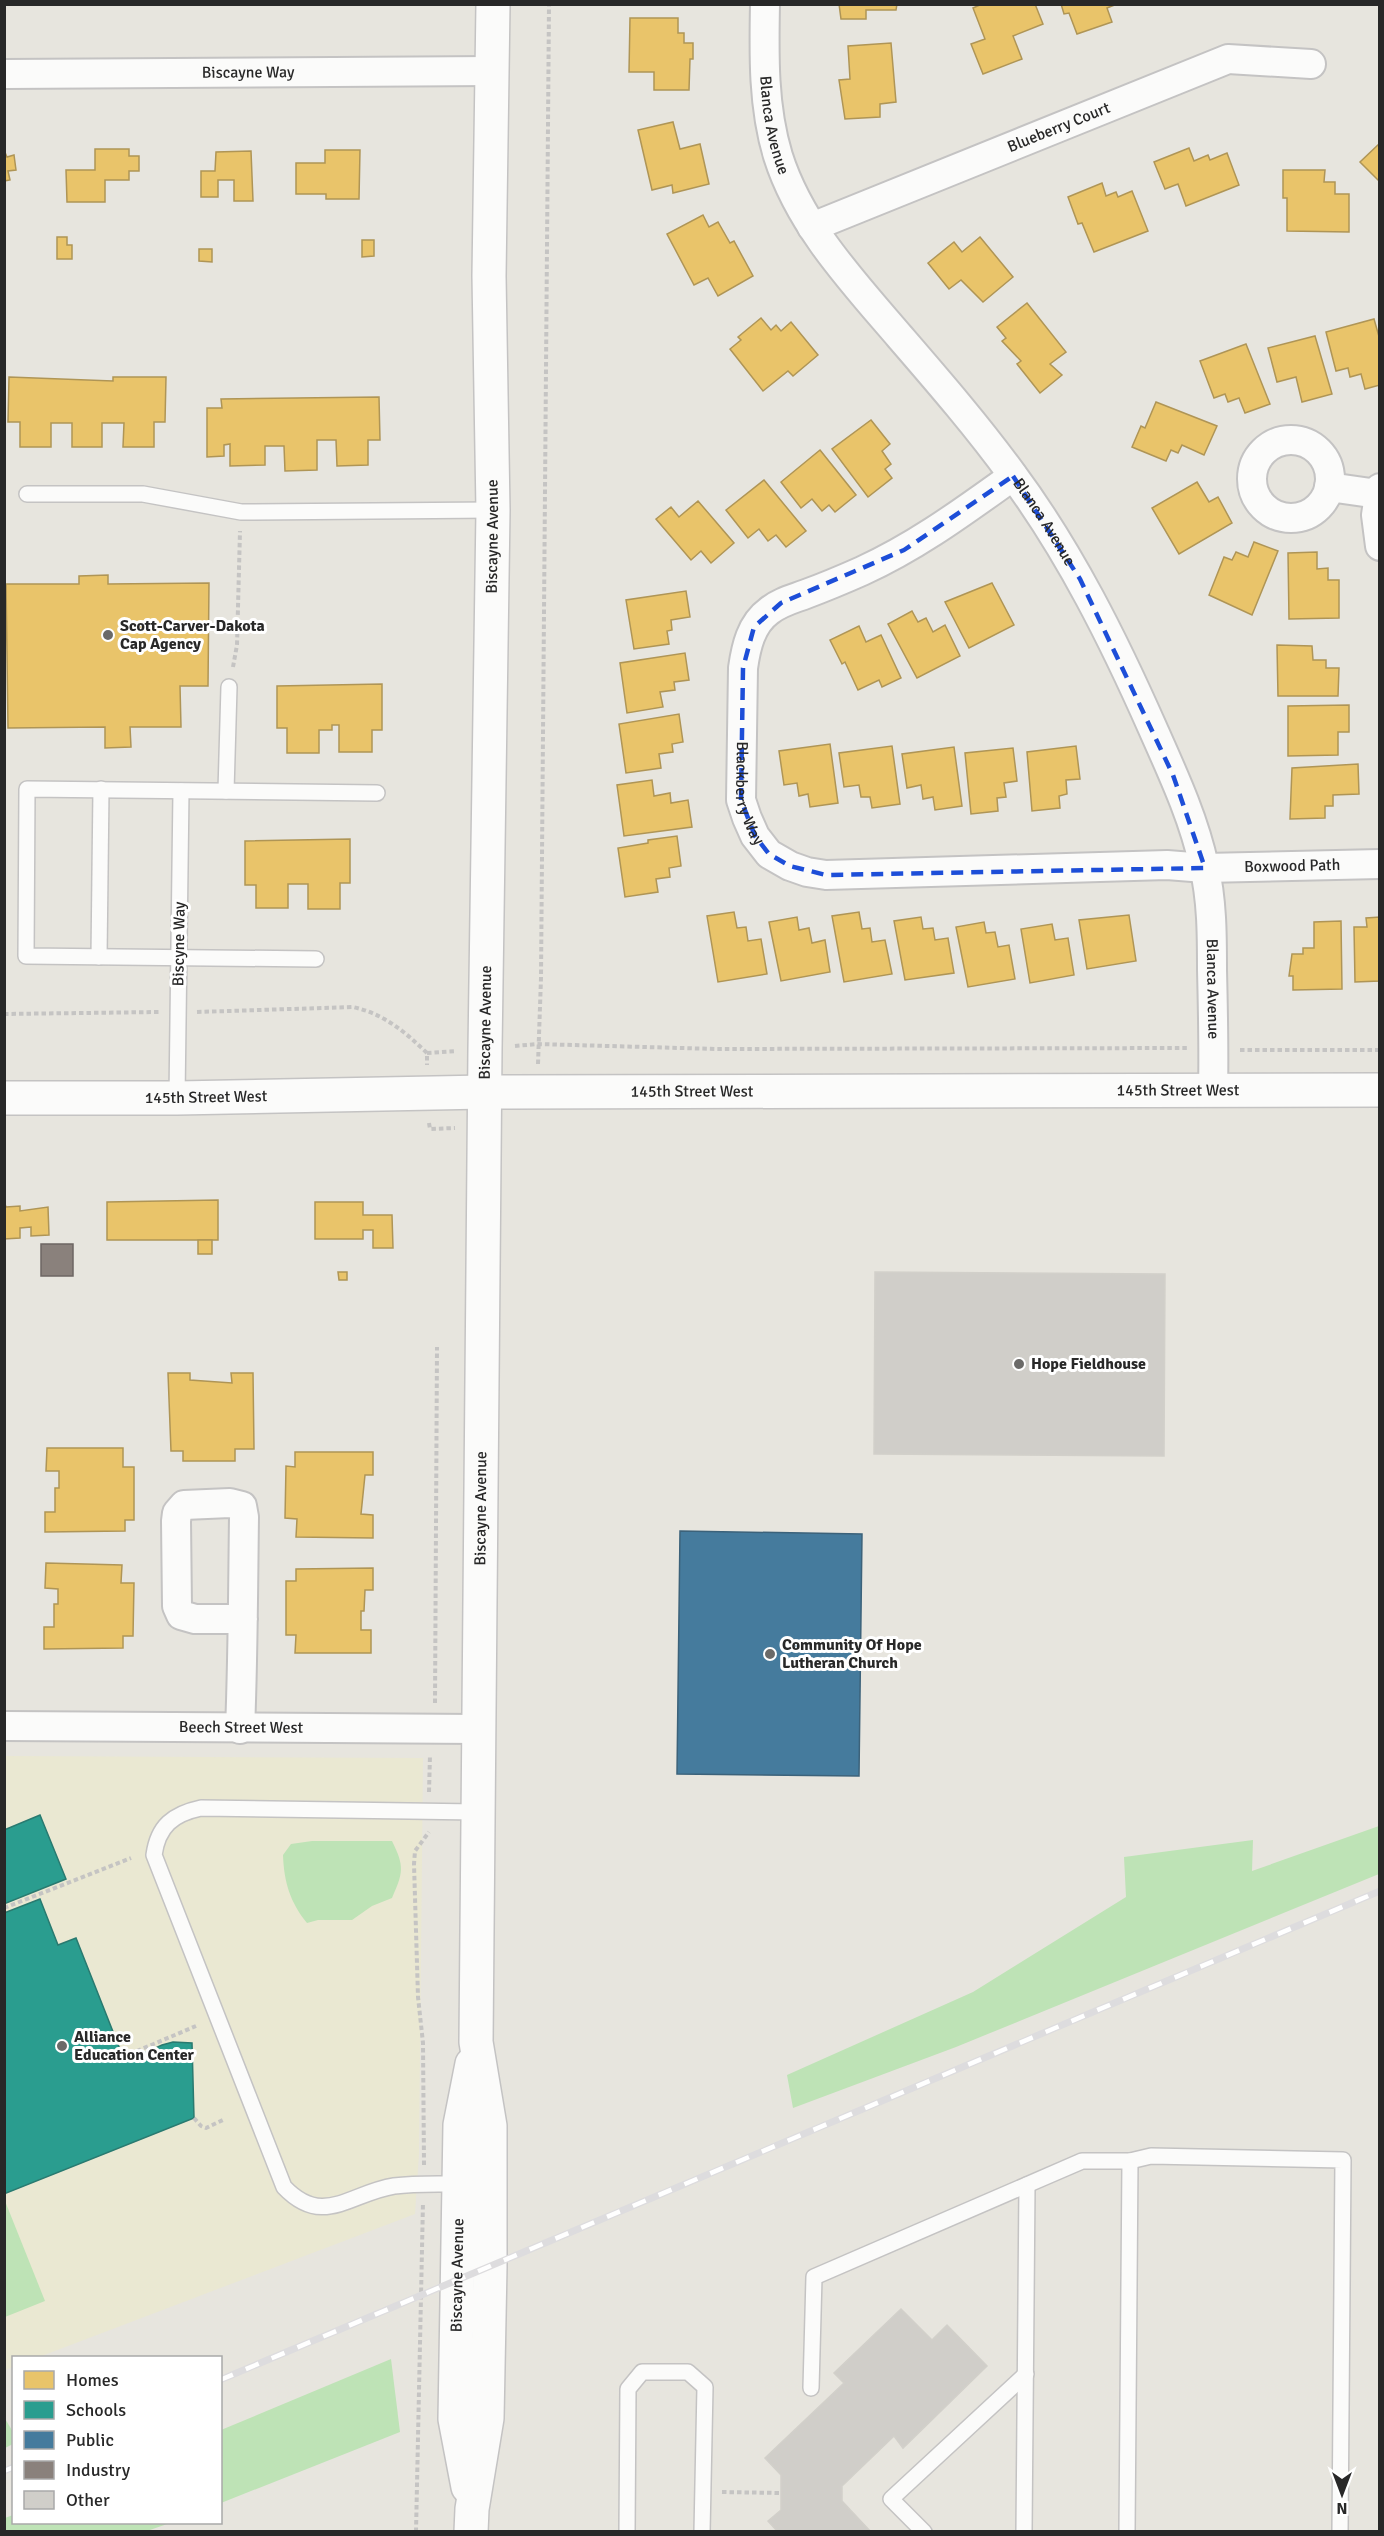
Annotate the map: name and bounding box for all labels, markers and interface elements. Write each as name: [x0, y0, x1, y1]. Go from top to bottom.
street label: Biscayne Way: [202, 62, 295, 83]
street label: Blanca Avenue: [755, 75, 794, 178]
street label: Blueberry Court: [1004, 98, 1113, 157]
street label: Blanca Avenue: [1008, 474, 1080, 570]
street label: Biscayne Avenue: [482, 479, 503, 594]
place label: Scott-Carver-Dakota Cap Agency: [120, 616, 265, 654]
marker: Scott-Carver-Dakota Cap Agency: [101, 628, 115, 642]
street label: Blackberry Way: [731, 741, 769, 850]
street label: Boxwood Path: [1244, 855, 1341, 877]
street label: Biscyne Way: [168, 901, 190, 987]
street label: Blanca Avenue: [1202, 938, 1223, 1039]
street label: Biscayne Avenue: [475, 965, 496, 1080]
street label: 145th Street West: [1117, 1080, 1240, 1101]
street label: 145th Street West: [631, 1081, 754, 1102]
street label: 145th Street West: [145, 1086, 268, 1108]
place label: Hope Fieldhouse: [1031, 1354, 1146, 1374]
marker: Hope Fieldhouse: [1012, 1357, 1026, 1371]
street label: Biscayne Avenue: [470, 1451, 491, 1566]
place label: Community Of Hope Lutheran Church: [782, 1635, 922, 1673]
marker: Community Of Hope Lutheran Church: [763, 1647, 777, 1661]
street label: Beech Street West: [179, 1717, 304, 1738]
place label: Alliance Education Center: [74, 2027, 195, 2065]
marker: Alliance Education Center: [55, 2039, 69, 2053]
street label: Biscayne Avenue: [446, 2218, 468, 2333]
legend: [12, 2356, 222, 2524]
text: Homes: [66, 2369, 119, 2391]
text: Schools: [66, 2399, 126, 2421]
text: Public: [66, 2429, 114, 2451]
text: Industry: [66, 2459, 131, 2481]
north arrow: [1312, 2464, 1372, 2524]
text: Other: [66, 2489, 110, 2511]
text: N: [1336, 2498, 1348, 2518]

